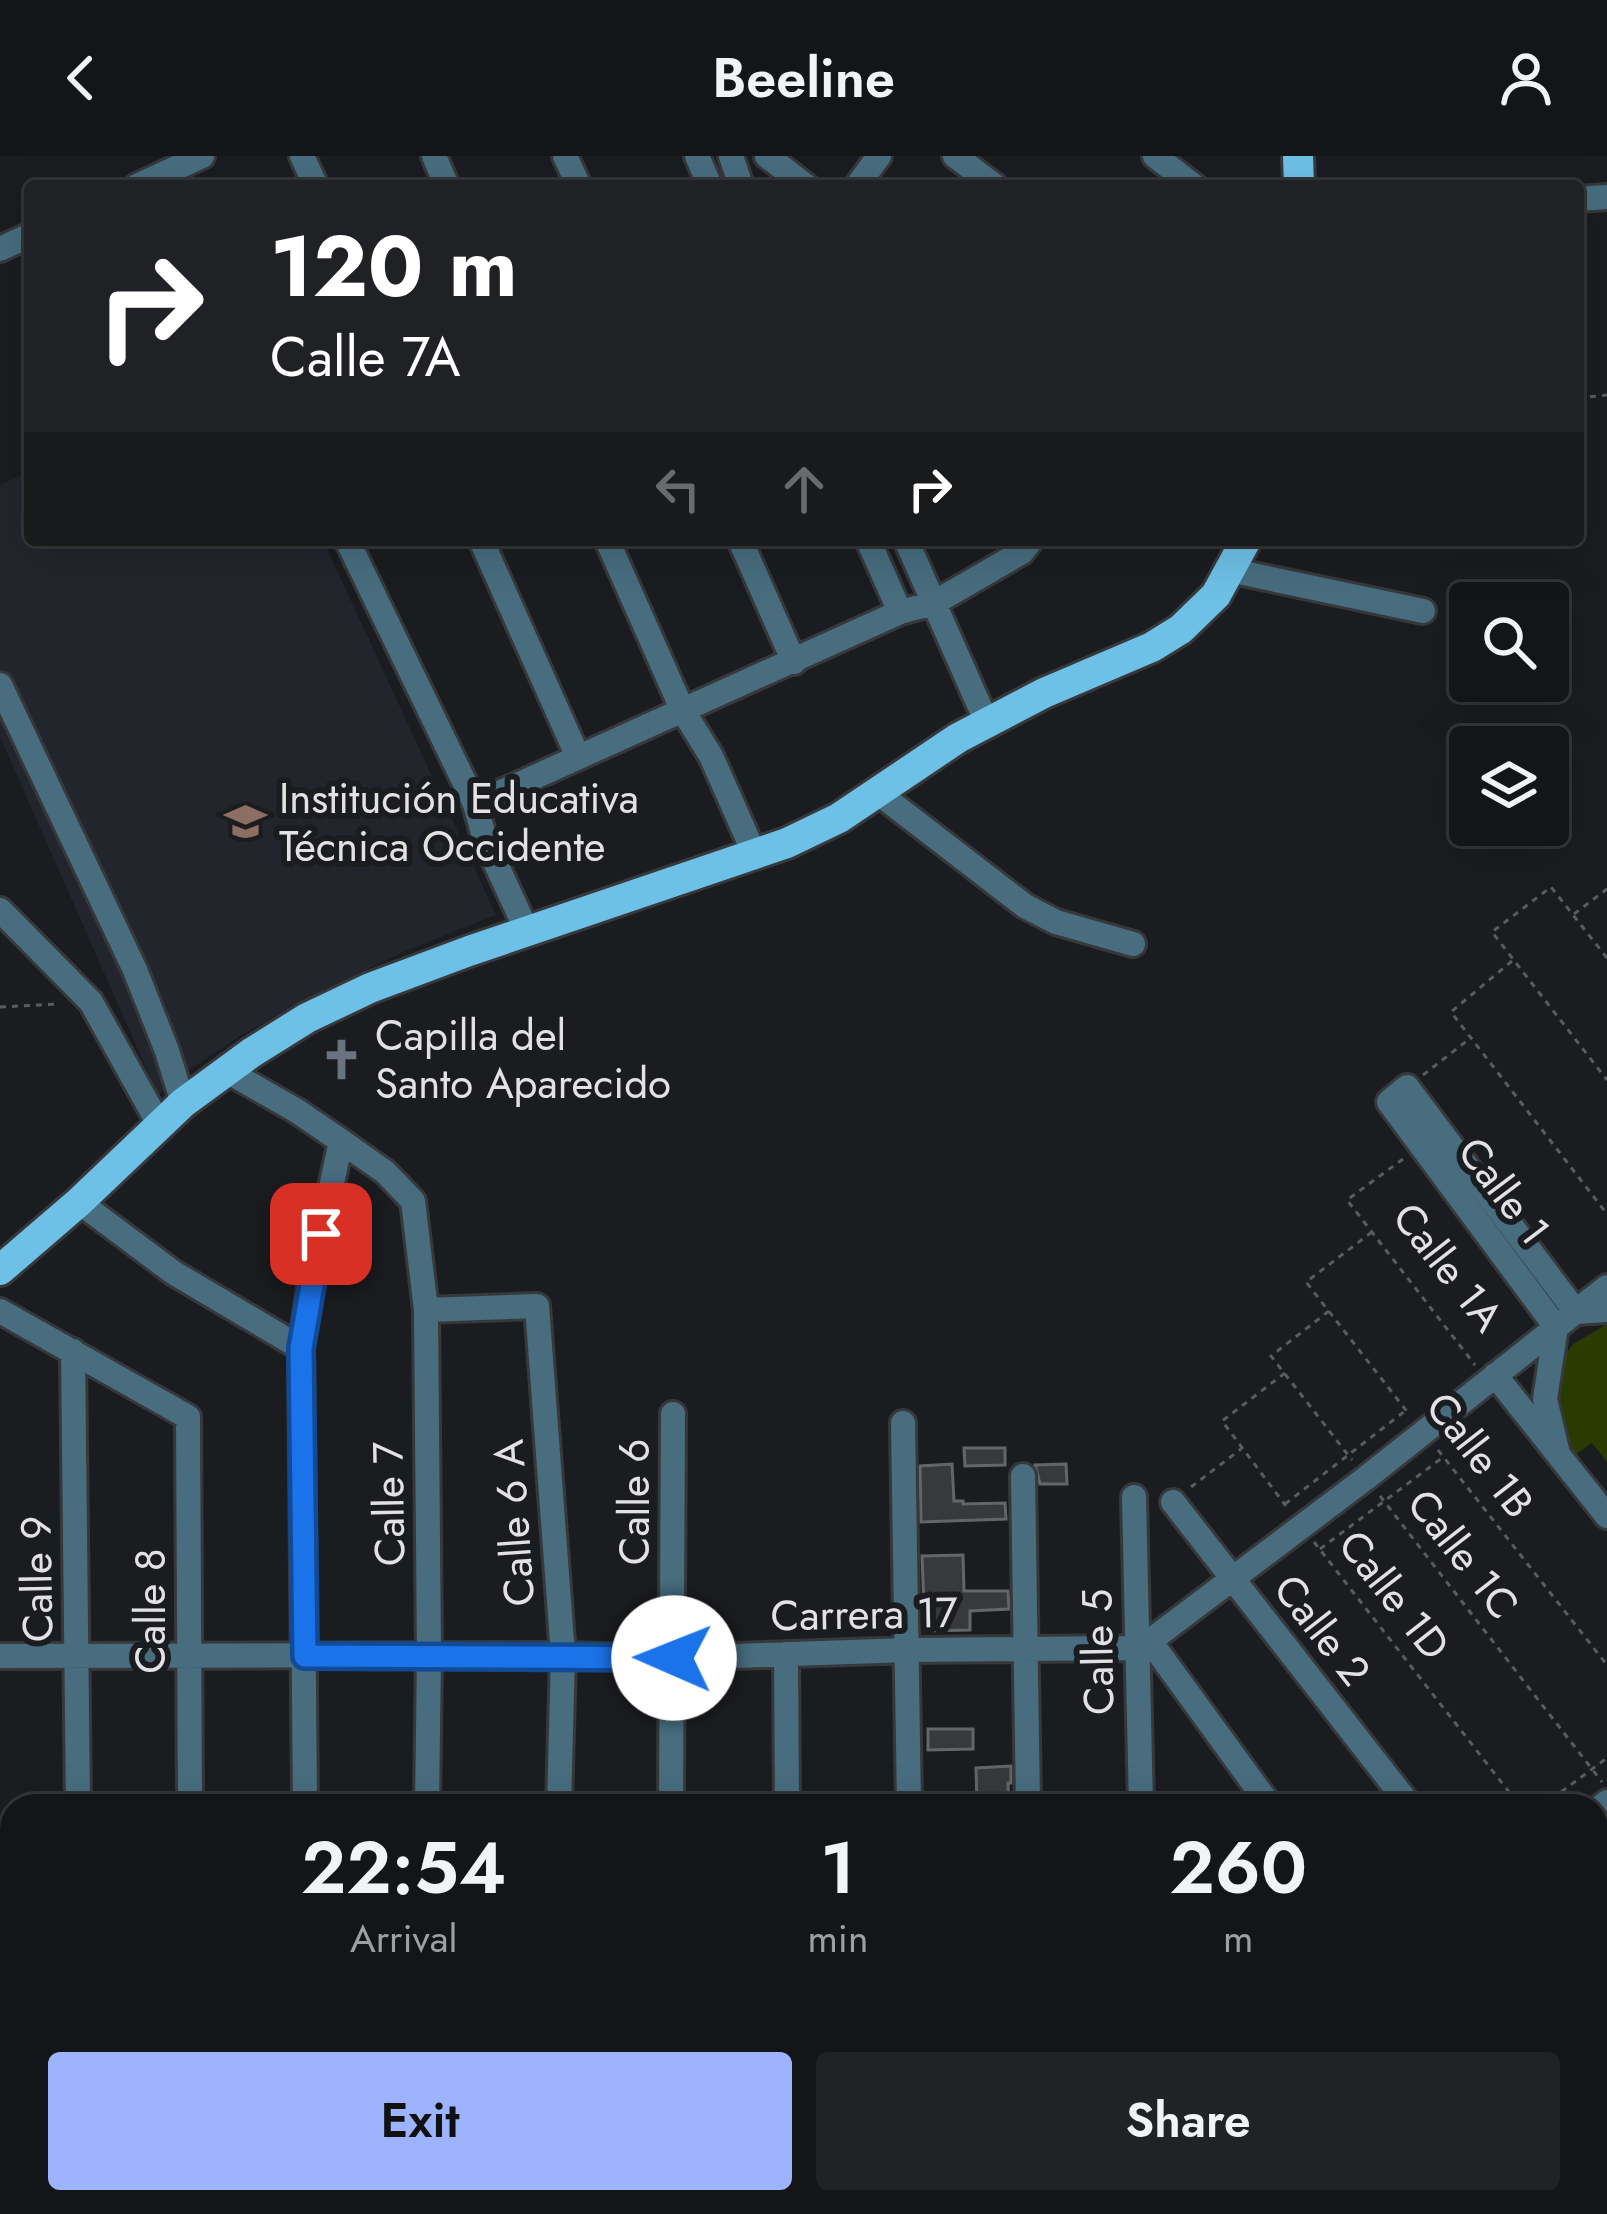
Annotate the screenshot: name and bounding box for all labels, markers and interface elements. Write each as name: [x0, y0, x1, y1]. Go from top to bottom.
text: Beeline: [712, 39, 895, 117]
icon: back: [48, 45, 114, 111]
icon: person: [1493, 45, 1559, 111]
text: 120 m: [270, 206, 518, 328]
icon: right: [72, 228, 228, 384]
text: Calle 7A: [270, 318, 460, 396]
icon: left: [645, 456, 711, 522]
icon: ahead: [771, 456, 837, 522]
icon: right: [897, 456, 963, 522]
map controls: [1449, 582, 1569, 846]
button: search: [1449, 582, 1569, 702]
button: layers: [1449, 726, 1569, 846]
place label: Institución Educativa Técnica Occidente: [279, 768, 639, 877]
school or university icon: Institución Educativa Técnica Occidente: [222, 799, 268, 845]
place label: Capilla del Santo Aparecido: [375, 1005, 671, 1114]
church icon: Capilla del Santo Aparecido: [318, 1036, 364, 1082]
street label: Calle 1: [1443, 1124, 1565, 1258]
pin: [270, 1183, 372, 1285]
street label: Calle 1A: [1378, 1189, 1518, 1345]
icon: arrive: [288, 1201, 354, 1267]
street label: Calle 1B: [1411, 1379, 1549, 1531]
street label: Calle 6 A: [478, 1437, 550, 1608]
street label: Calle 6: [604, 1439, 665, 1565]
street label: Calle 7: [357, 1441, 421, 1567]
street label: Calle 1C: [1393, 1476, 1533, 1632]
street label: Calle 9: [5, 1515, 69, 1643]
street label: Calle 1D: [1324, 1517, 1464, 1673]
street label: Calle 8: [120, 1548, 181, 1674]
street label: Calle 2: [1259, 1561, 1385, 1699]
street label: Carrera 17: [770, 1582, 958, 1646]
street label: Calle 5: [1066, 1588, 1130, 1716]
position arrow: [611, 1595, 737, 1721]
text: 22:54: [301, 1816, 506, 1920]
text: 1: [820, 1816, 856, 1920]
text: 260: [1169, 1816, 1307, 1920]
text: Arrival: [350, 1910, 457, 1967]
text: min: [807, 1910, 868, 1967]
text: m: [1223, 1910, 1253, 1967]
button: Exit: [48, 2052, 792, 2190]
button: Share: [816, 2052, 1560, 2190]

